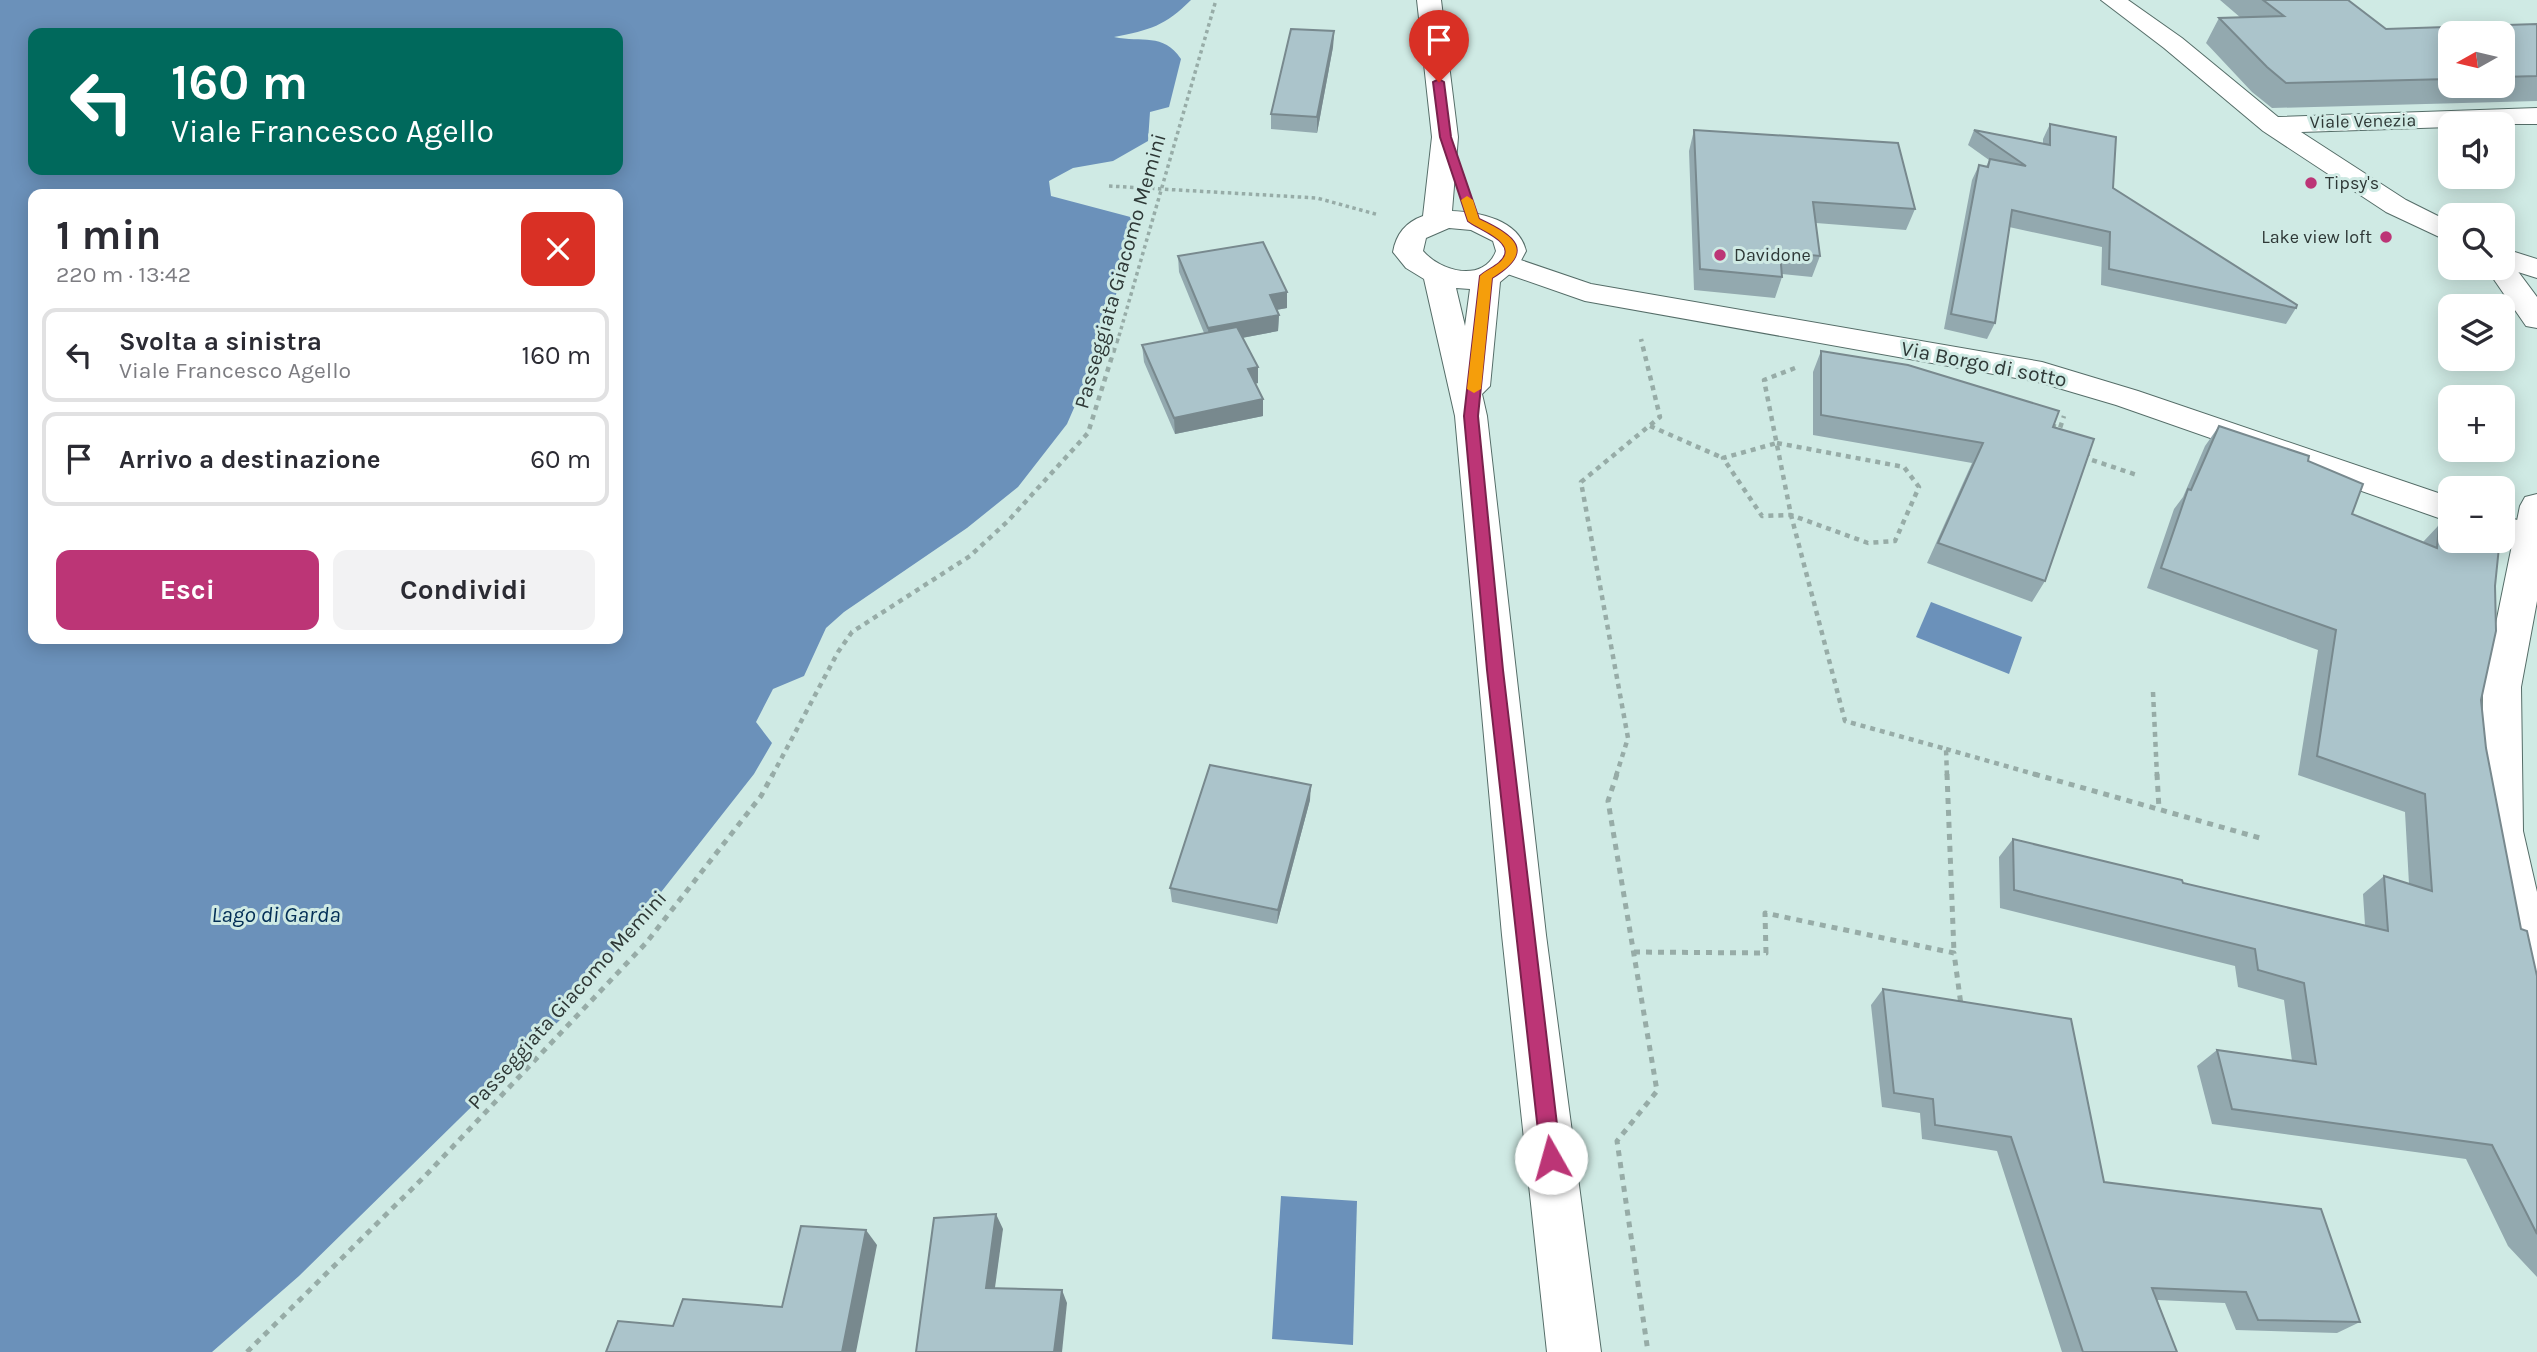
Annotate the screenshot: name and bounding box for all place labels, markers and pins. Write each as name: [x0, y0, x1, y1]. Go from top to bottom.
pin: [1409, 10, 1469, 82]
place label: Tipsy's: [2325, 172, 2379, 194]
marker: Tipsy's: [2303, 175, 2319, 191]
place label: Lake view loft: [2261, 226, 2372, 248]
marker: Lake view loft: [2378, 229, 2394, 245]
place label: Davidone: [1734, 244, 1811, 266]
marker: Davidone: [1712, 247, 1728, 263]

